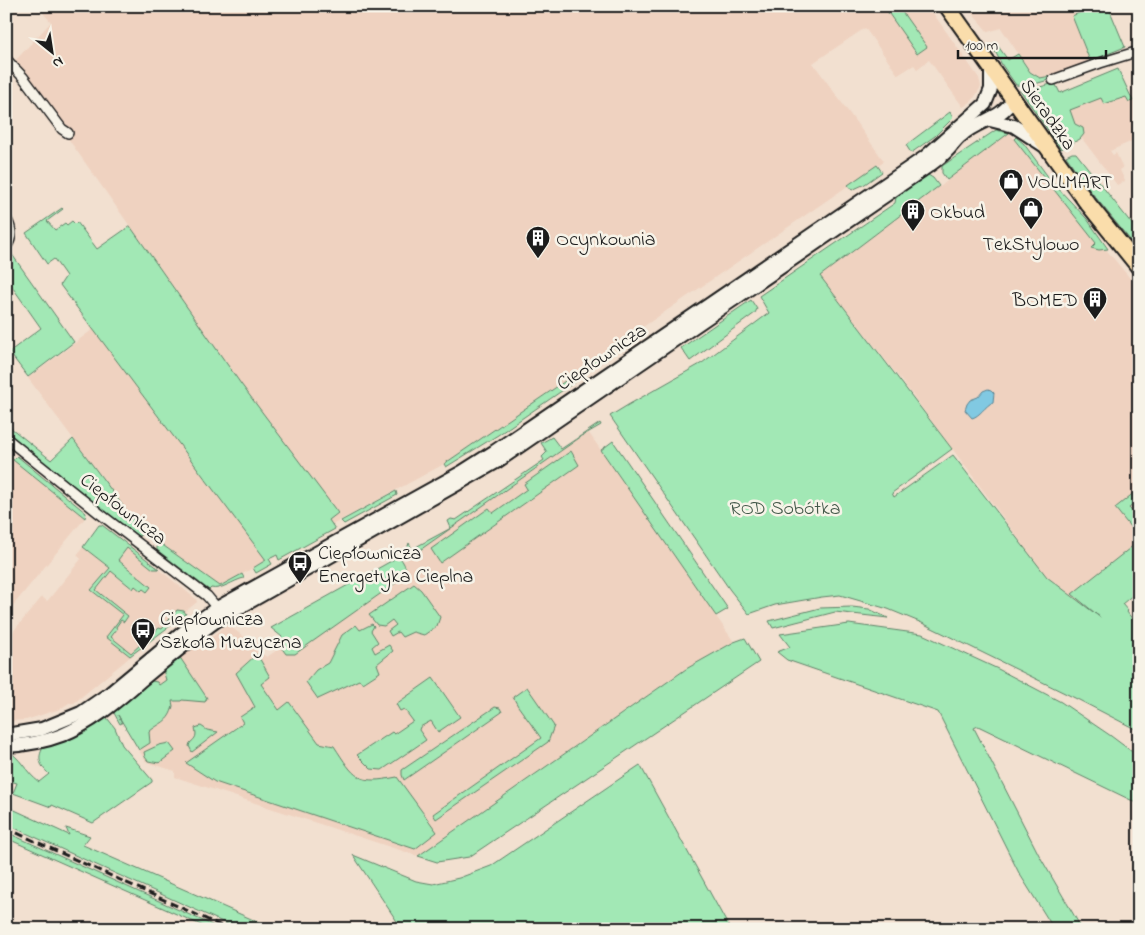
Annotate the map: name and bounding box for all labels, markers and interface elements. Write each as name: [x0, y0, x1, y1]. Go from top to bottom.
north arrow: [28, 28, 78, 78]
scale bar: [958, 28, 1105, 60]
text: 100 m: [965, 35, 998, 57]
text: N: [48, 51, 67, 73]
street label: Sieradzka: [1012, 74, 1082, 157]
shop icon: VOLLMART: [998, 168, 1024, 202]
place label: VOLLMART: [1027, 169, 1112, 198]
shop icon: TekStylowo: [1018, 196, 1044, 230]
building icon: Okbud: [900, 198, 926, 232]
place label: Okbud: [930, 199, 985, 228]
building icon: Ocynkownia: [525, 225, 551, 259]
place label: Ocynkownia: [556, 226, 656, 255]
place label: TekStylowo: [983, 231, 1079, 260]
building icon: BOMED: [1082, 286, 1108, 320]
place label: BOMED: [1011, 287, 1078, 316]
street label: Ciepłownicza: [551, 317, 653, 399]
street label: Ciepłownicza: [73, 467, 172, 553]
park label: ROD Sobótka: [729, 495, 841, 524]
place label: Ciepłownicza Energetyka Cieplna: [318, 540, 473, 593]
bus stop icon: Ciepłownicza Energetyka Cieplna: [287, 550, 313, 584]
place label: Ciepłownicza Szkoła Muzyczna: [160, 606, 302, 658]
bus stop icon: Ciepłownicza Szkoła Muzyczna: [130, 617, 156, 651]

